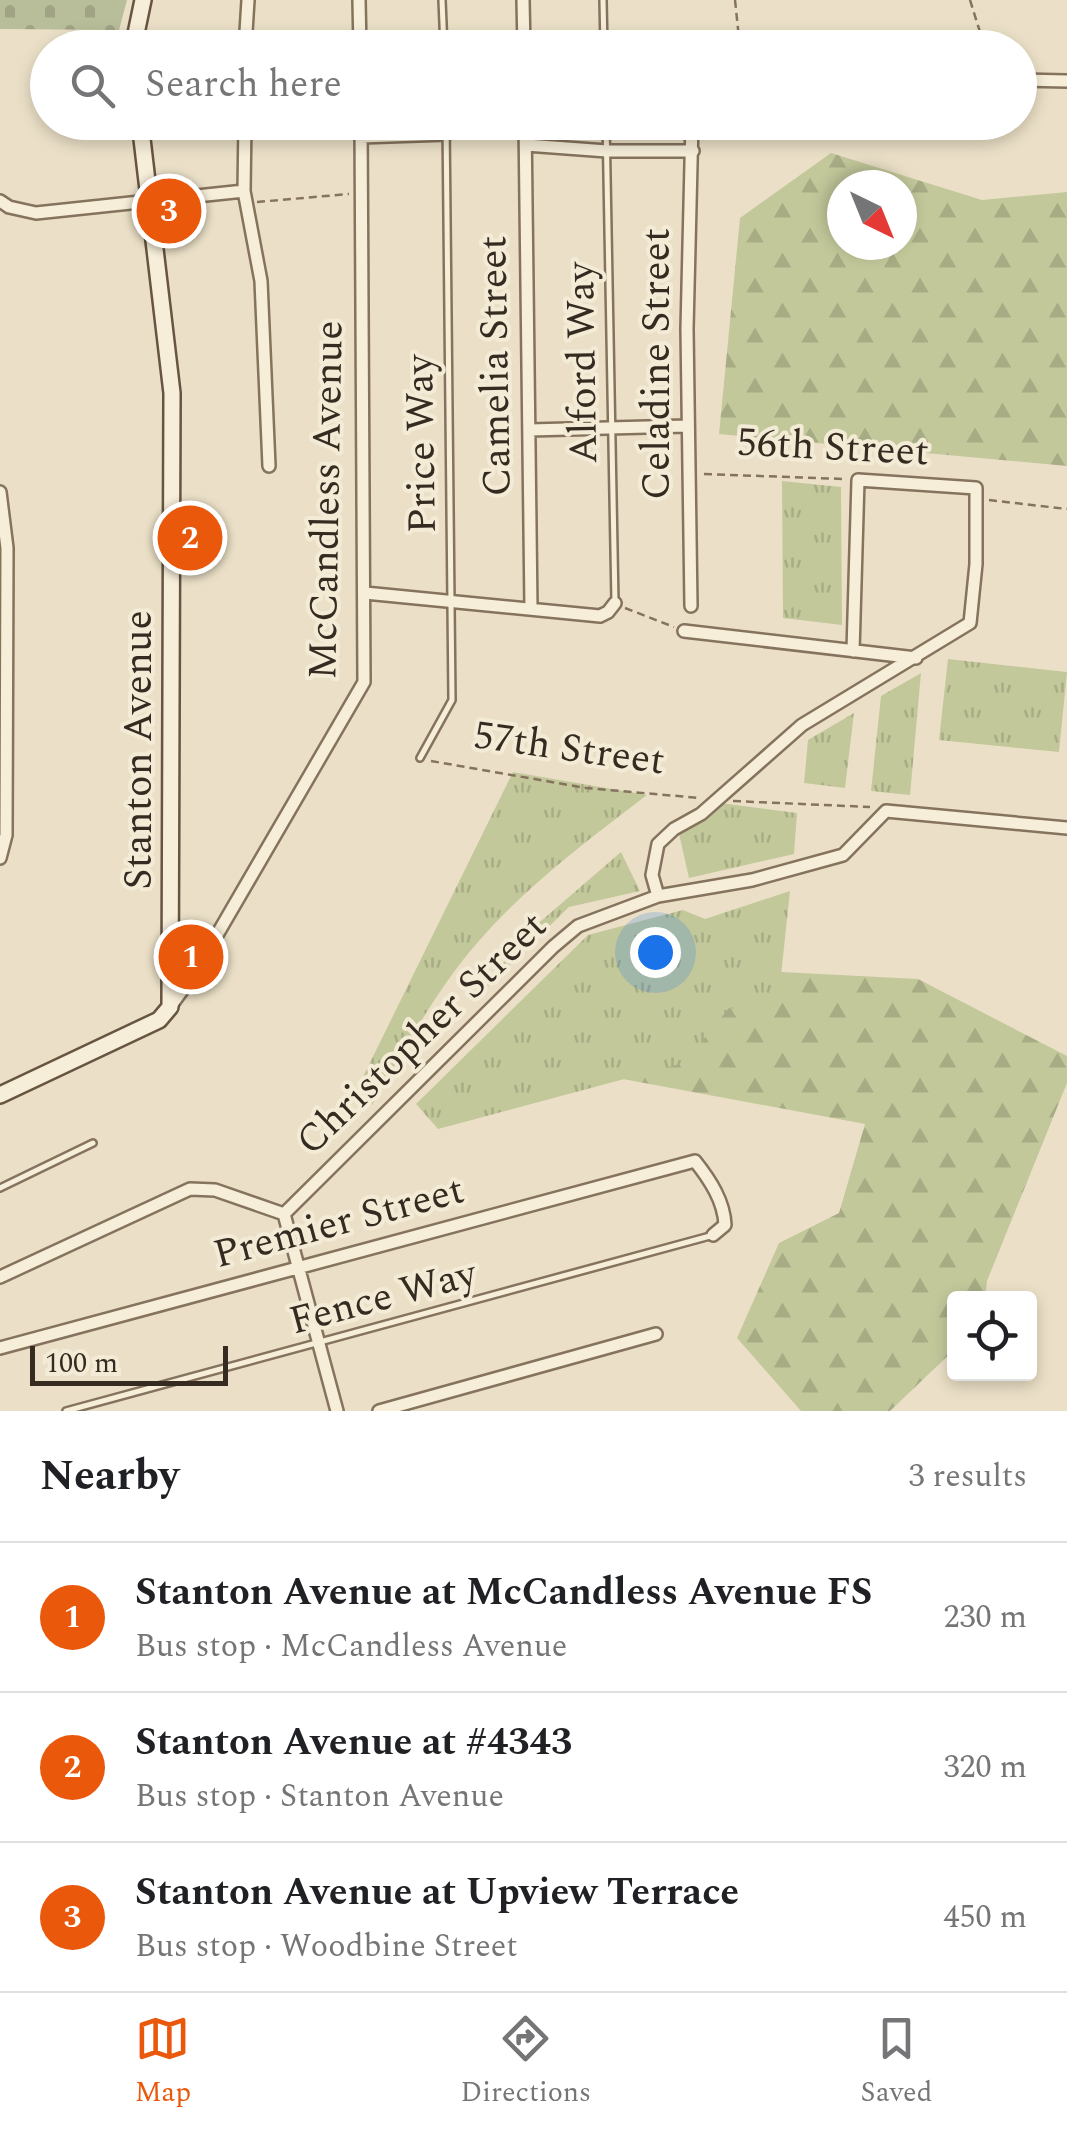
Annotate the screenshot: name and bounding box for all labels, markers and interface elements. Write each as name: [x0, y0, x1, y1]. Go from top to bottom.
search box: [30, 30, 1037, 140]
text: Search here: [145, 56, 342, 114]
icon: search: [65, 58, 120, 113]
north arrow: [827, 170, 917, 260]
pin: 3: [136, 174, 202, 248]
street label: Celadine Street: [627, 228, 688, 500]
street label: Camelia Street: [463, 235, 529, 497]
street label: Alford Way: [551, 260, 615, 464]
street label: McCandless Avenue: [293, 320, 361, 680]
street label: Price Way: [390, 352, 454, 534]
street label: 56th Street: [735, 413, 931, 483]
pin: 2: [158, 500, 222, 576]
street label: Stanton Avenue: [109, 610, 170, 890]
street label: 57th Street: [469, 705, 669, 793]
street label: Christopher Street: [282, 898, 562, 1170]
pin: 1: [158, 920, 224, 994]
your location: [630, 927, 681, 978]
street label: Premier Street: [207, 1160, 471, 1286]
street label: Fence Way: [283, 1243, 485, 1352]
map controls: [947, 1291, 1037, 1381]
button: locate: [947, 1291, 1037, 1381]
scale bar: [30, 1341, 228, 1386]
text: 100 m: [45, 1342, 118, 1385]
text: Nearby: [40, 1445, 179, 1508]
text: 3 results: [908, 1452, 1027, 1501]
text: Stanton Avenue at McCandless Avenue FS: [135, 1564, 872, 1622]
text: 1: [64, 1593, 81, 1642]
text: 230 m: [943, 1593, 1027, 1642]
text: Bus stop · McCandless Avenue: [135, 1622, 567, 1671]
text: Stanton Avenue at #4343: [135, 1714, 572, 1772]
text: 2: [64, 1743, 81, 1792]
text: 320 m: [943, 1743, 1027, 1792]
text: Bus stop · Stanton Avenue: [135, 1772, 504, 1821]
text: Stanton Avenue at Upview Terrace: [135, 1864, 739, 1922]
text: 3: [64, 1893, 81, 1942]
text: 450 m: [943, 1893, 1027, 1942]
text: Bus stop · Woodbine Street: [135, 1922, 518, 1971]
tab: Map: [135, 2011, 191, 2114]
tab: Directions: [460, 2011, 591, 2114]
tab: Saved: [861, 2011, 932, 2114]

